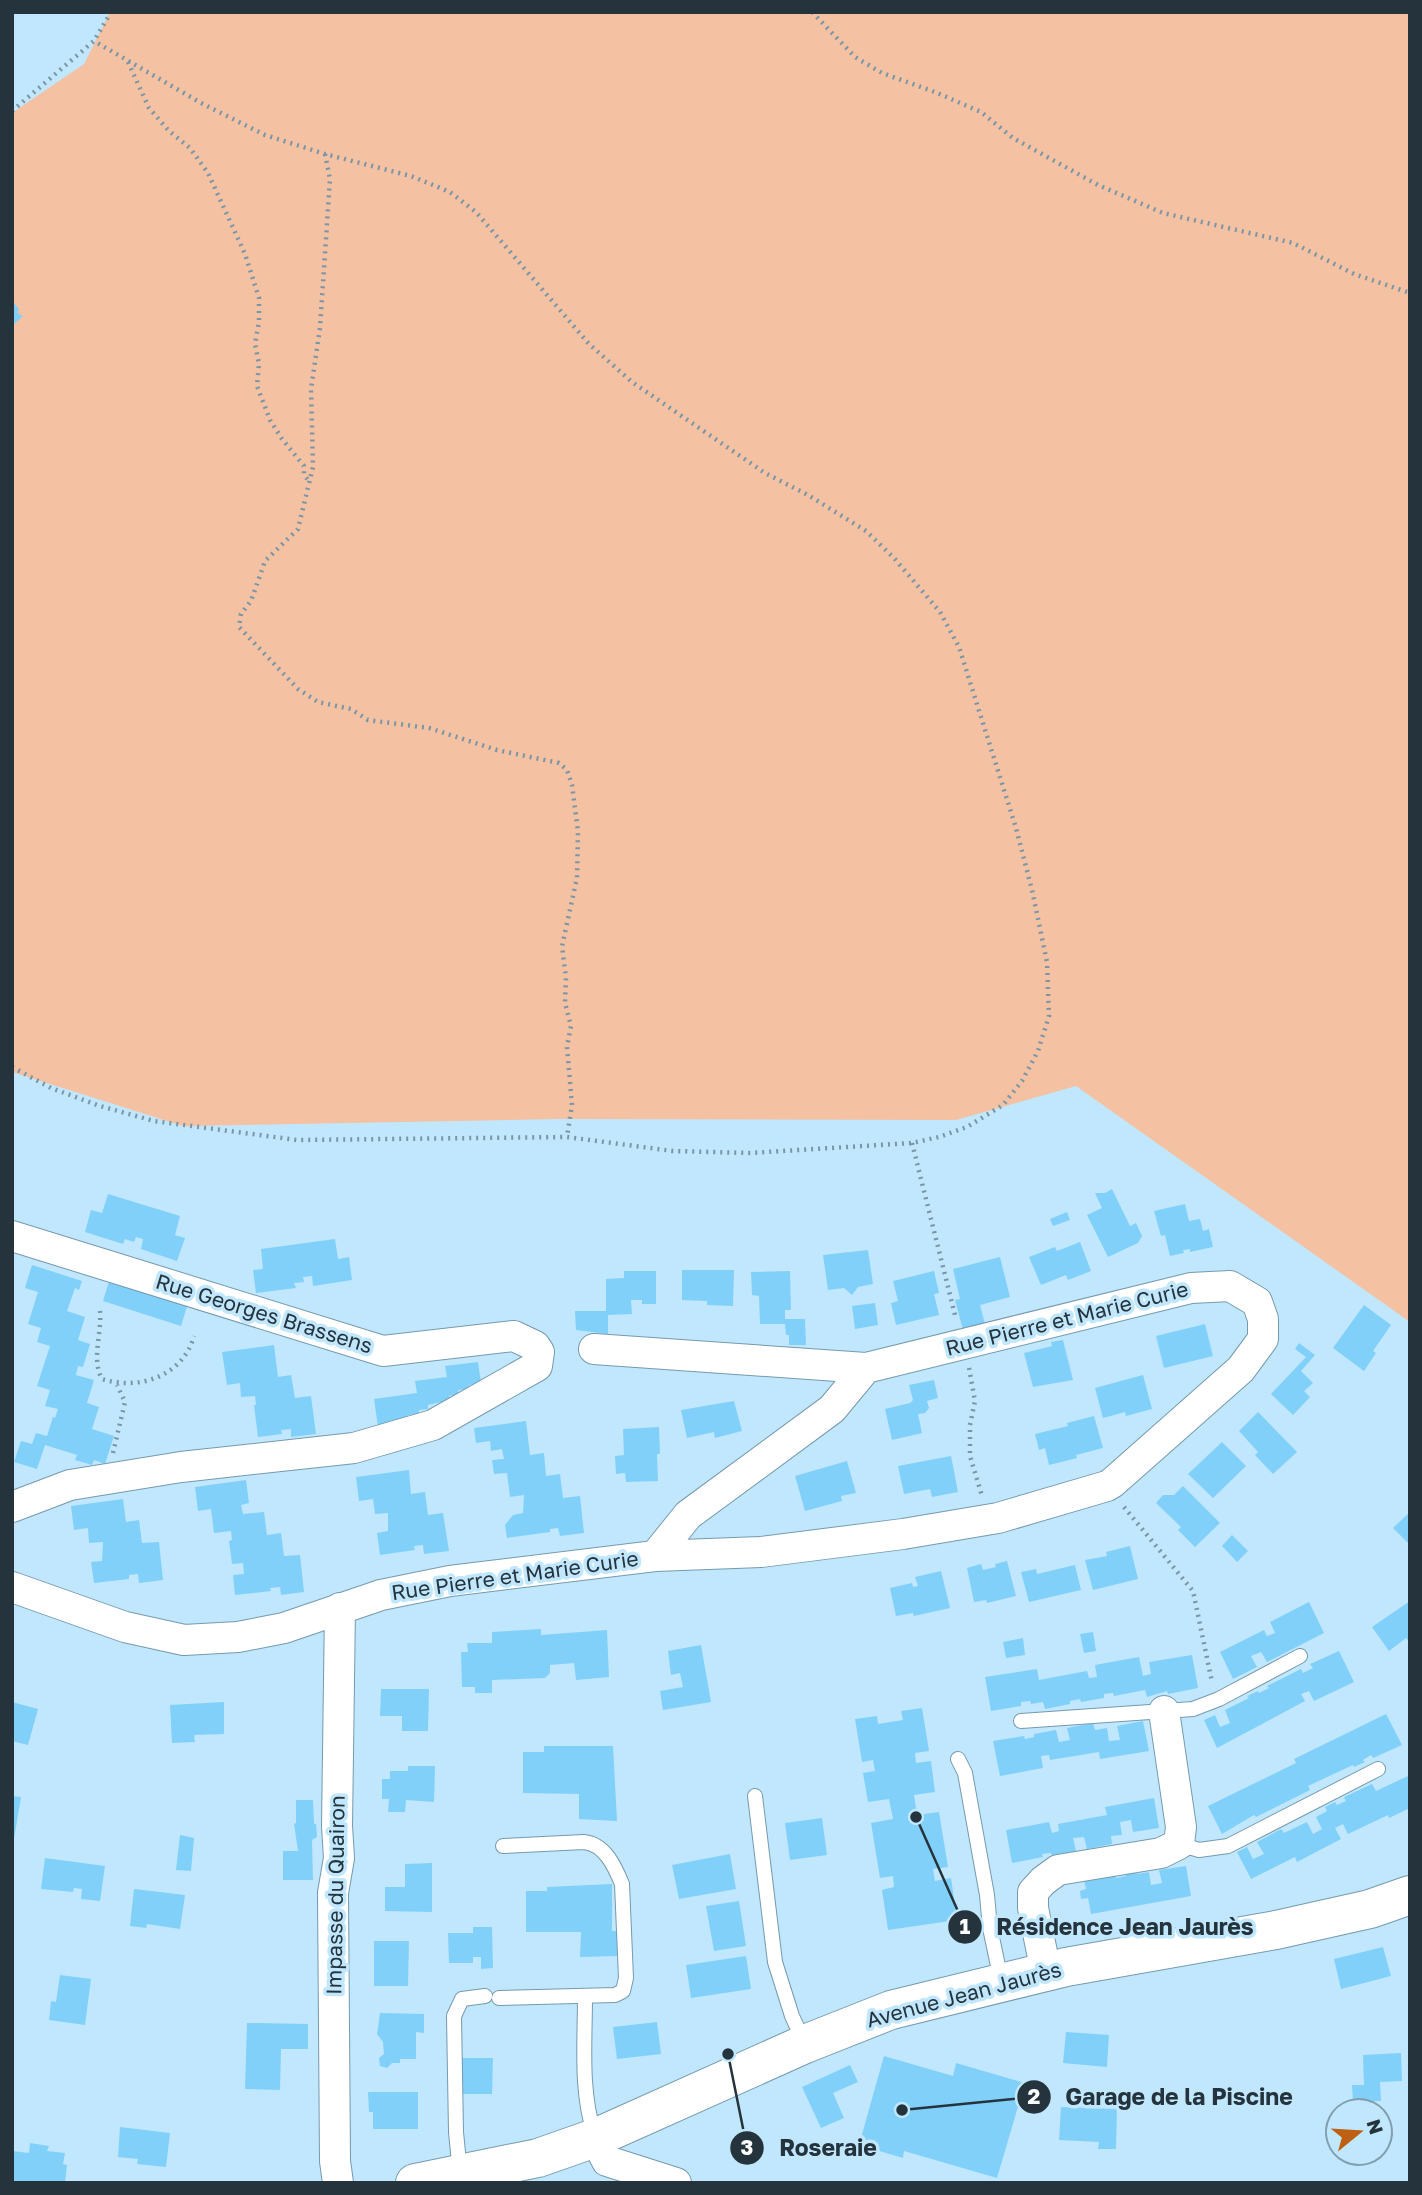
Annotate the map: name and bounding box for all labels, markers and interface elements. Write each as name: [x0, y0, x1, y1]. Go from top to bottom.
street label: Rue Georges Brassens: [153, 1268, 376, 1358]
street label: Rue Pierre et Marie Curie: [943, 1275, 1191, 1361]
street label: Rue Pierre et Marie Curie: [390, 1545, 640, 1605]
street label: Impasse du Quairon: [320, 1795, 350, 1995]
callout: Résidence Jean Jaurès: [947, 1905, 1268, 1949]
text: Résidence Jean Jaurès: [996, 1912, 1254, 1940]
text: 1: [960, 1913, 971, 1939]
street label: Avenue Jean Jaurès: [863, 1955, 1064, 2033]
callout: Garage de la Piscine: [1017, 2075, 1307, 2119]
text: Garage de la Piscine: [1065, 2082, 1293, 2110]
text: 2: [1028, 2083, 1041, 2109]
north arrow: [1324, 2097, 1394, 2167]
text: N: [1362, 2116, 1389, 2137]
callout: Roseraie: [730, 2126, 890, 2170]
text: Roseraie: [779, 2133, 877, 2161]
text: 3: [741, 2134, 753, 2160]

